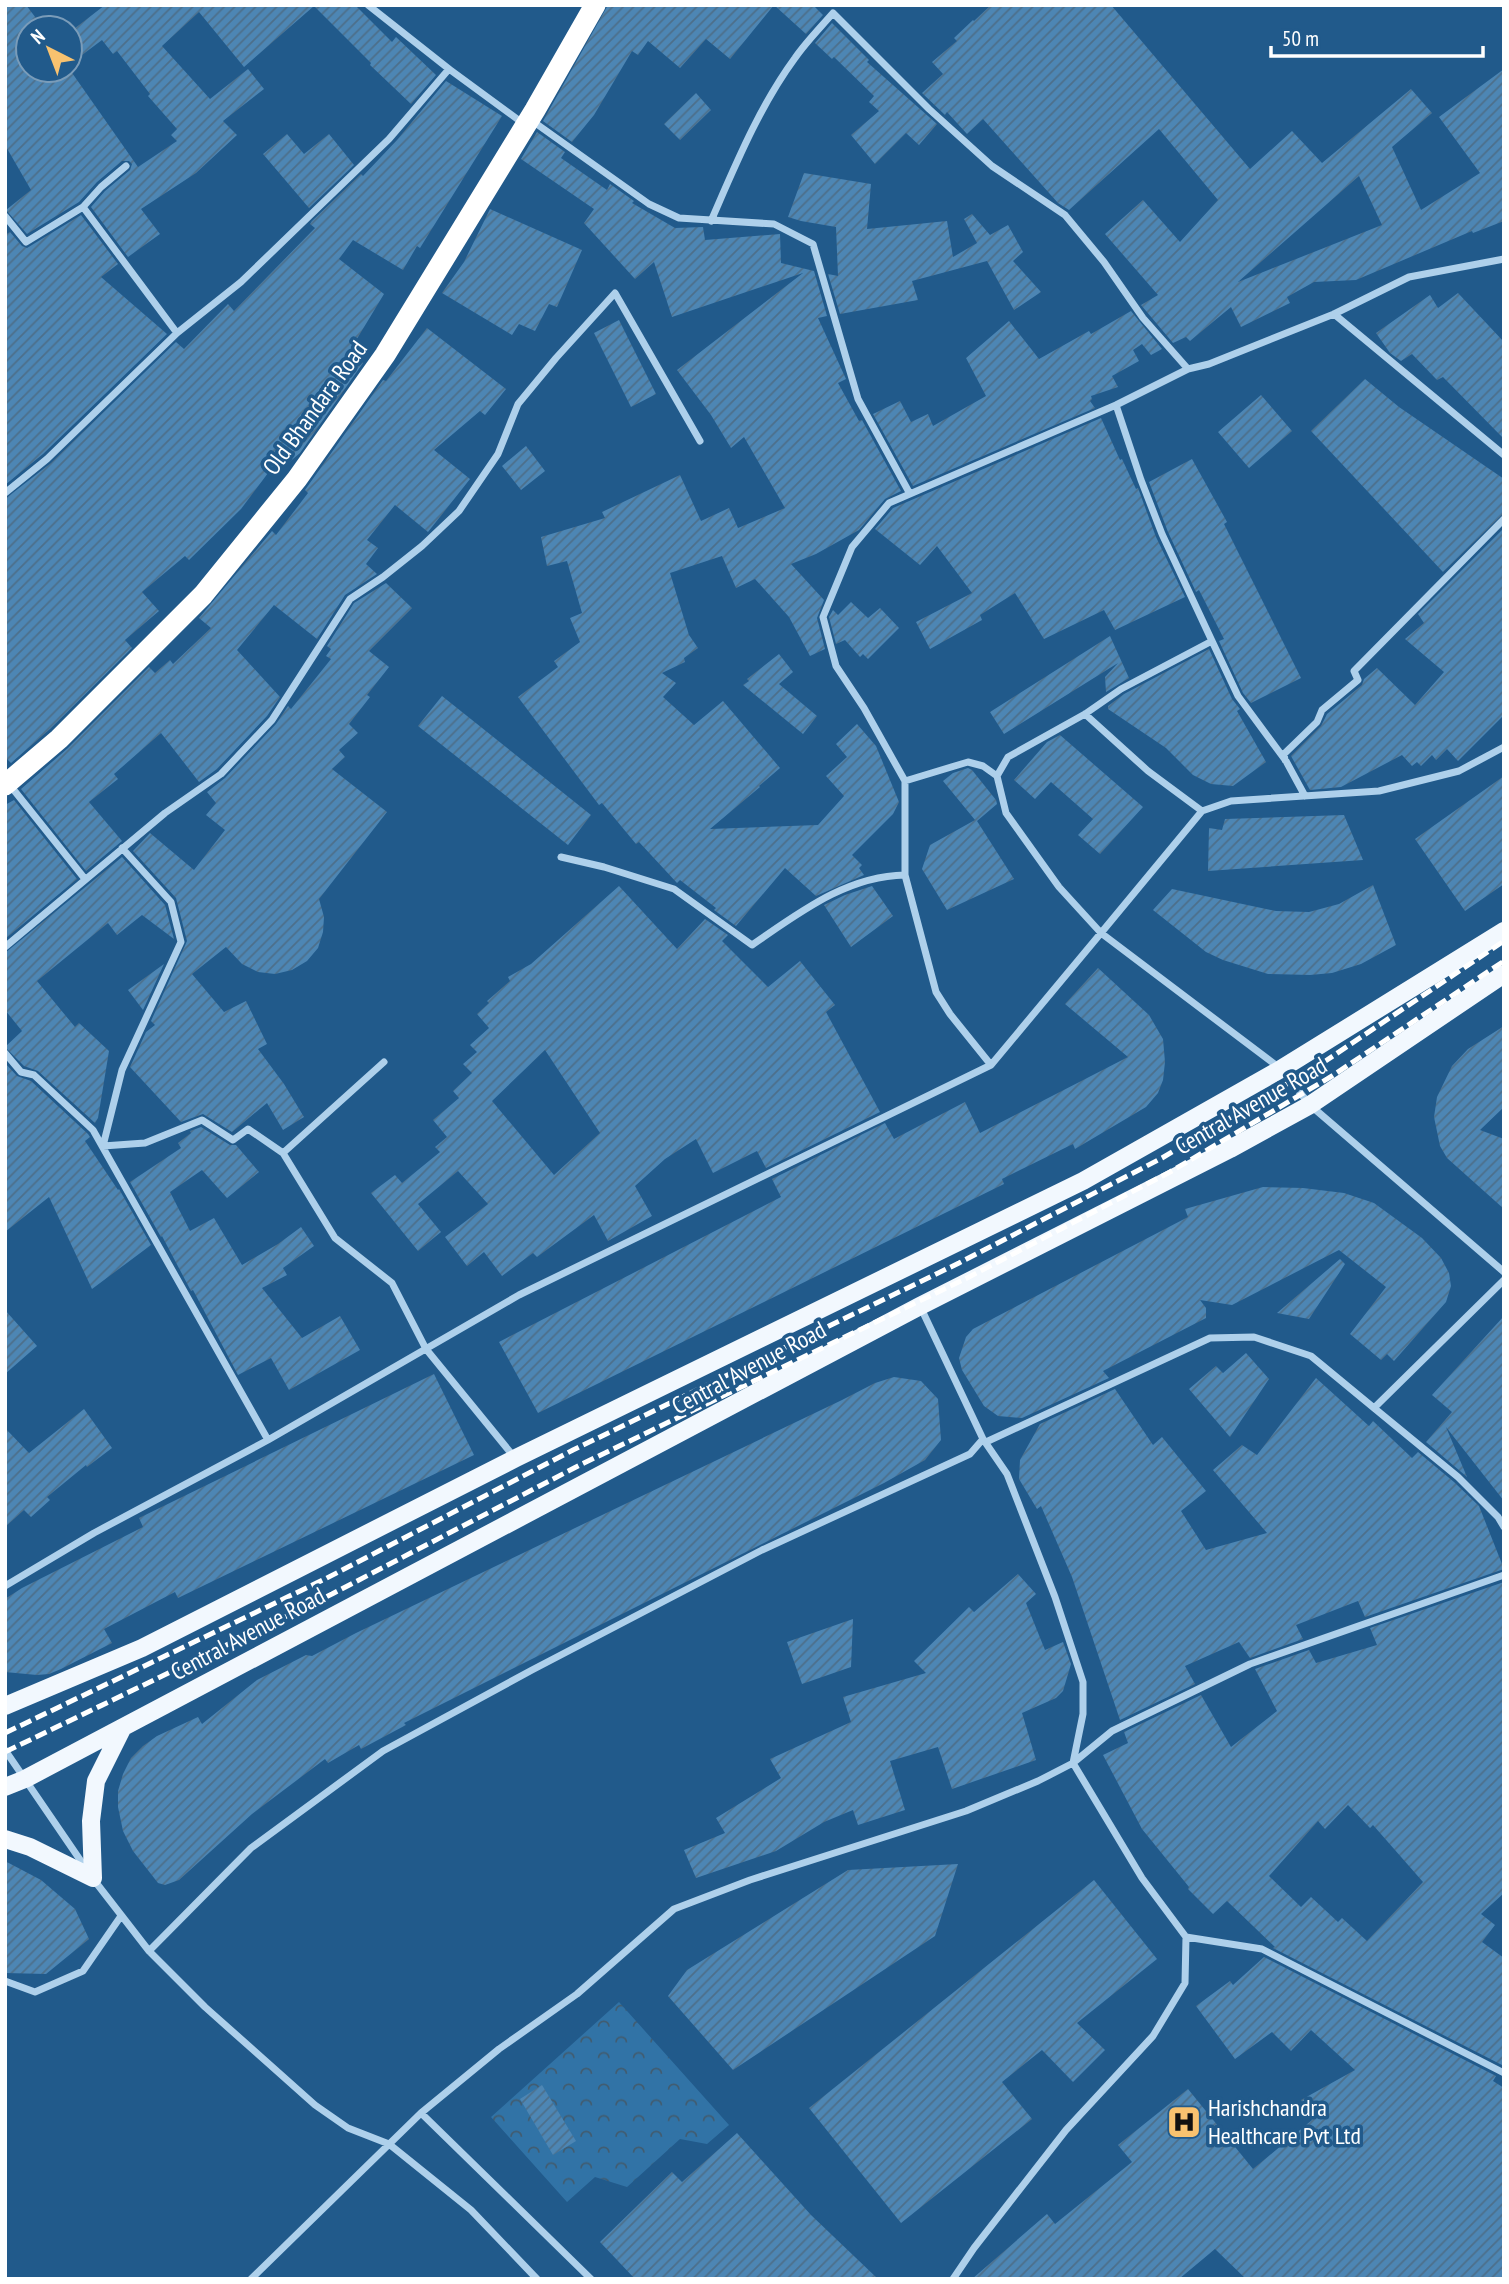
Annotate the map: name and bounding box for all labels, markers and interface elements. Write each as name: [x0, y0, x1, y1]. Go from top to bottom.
north arrow: [14, 14, 84, 84]
scale bar: [1271, 14, 1483, 58]
text: N: [26, 24, 49, 49]
text: 50 m: [1282, 25, 1319, 52]
street label: Old Bhandara Road: [255, 334, 374, 481]
street label: Central Avenue Road: [1169, 1050, 1332, 1162]
street label: Central Avenue Road: [666, 1314, 831, 1421]
street label: Central Avenue Road: [165, 1580, 330, 1687]
place label: Harishchandra Healthcare Pvt Ltd: [1208, 2092, 1361, 2151]
hospital icon: Harishchandra Healthcare Pvt Ltd: [1165, 2103, 1203, 2141]

